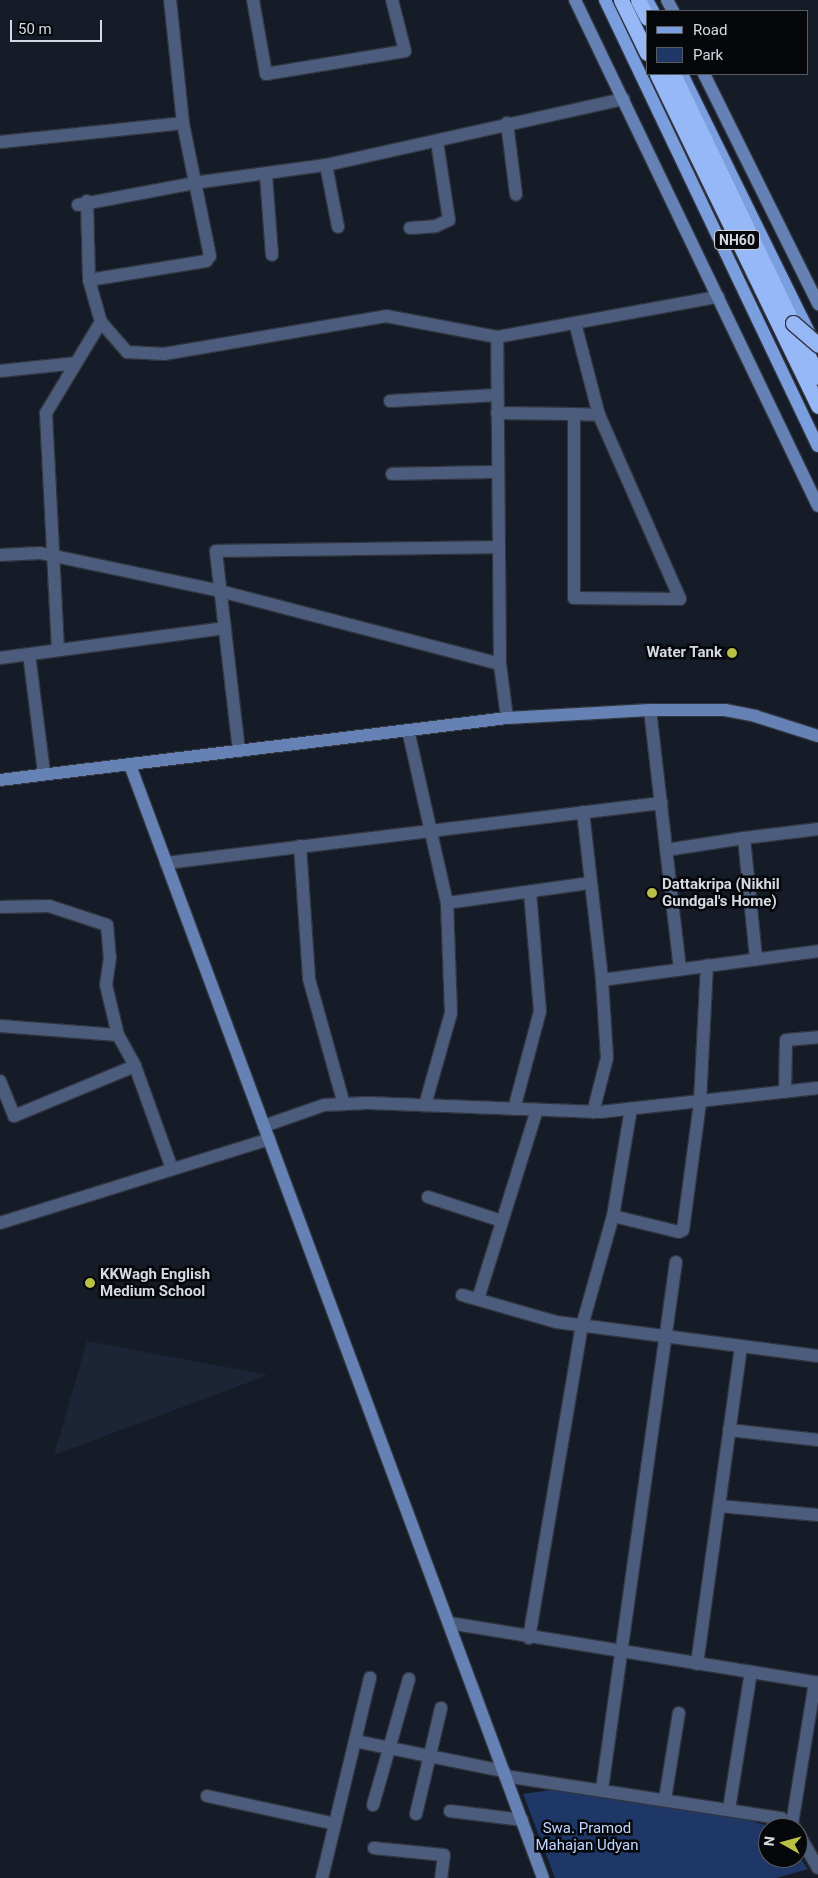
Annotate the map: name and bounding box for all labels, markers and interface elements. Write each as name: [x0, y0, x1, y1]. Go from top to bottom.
scale bar: [12, 10, 105, 42]
legend: [646, 10, 808, 75]
text: 50 m: [18, 20, 52, 38]
text: Road: [693, 21, 727, 39]
text: Park: [693, 46, 723, 64]
road number: NH60: [713, 228, 761, 252]
place label: Water Tank: [646, 644, 722, 662]
marker: Water Tank: [726, 647, 738, 659]
place label: Dattakripa (Nikhil Gundgal's Home): [662, 875, 780, 910]
marker: Dattakripa (Nikhil Gundgal's Home): [646, 887, 658, 899]
place label: KKWagh English Medium School: [100, 1265, 210, 1300]
marker: KKWagh English Medium School: [84, 1277, 96, 1289]
north arrow: [758, 1818, 808, 1868]
park label: Swa. Pramod Mahajan Udyan: [535, 1819, 639, 1854]
text: N: [761, 1835, 778, 1847]

